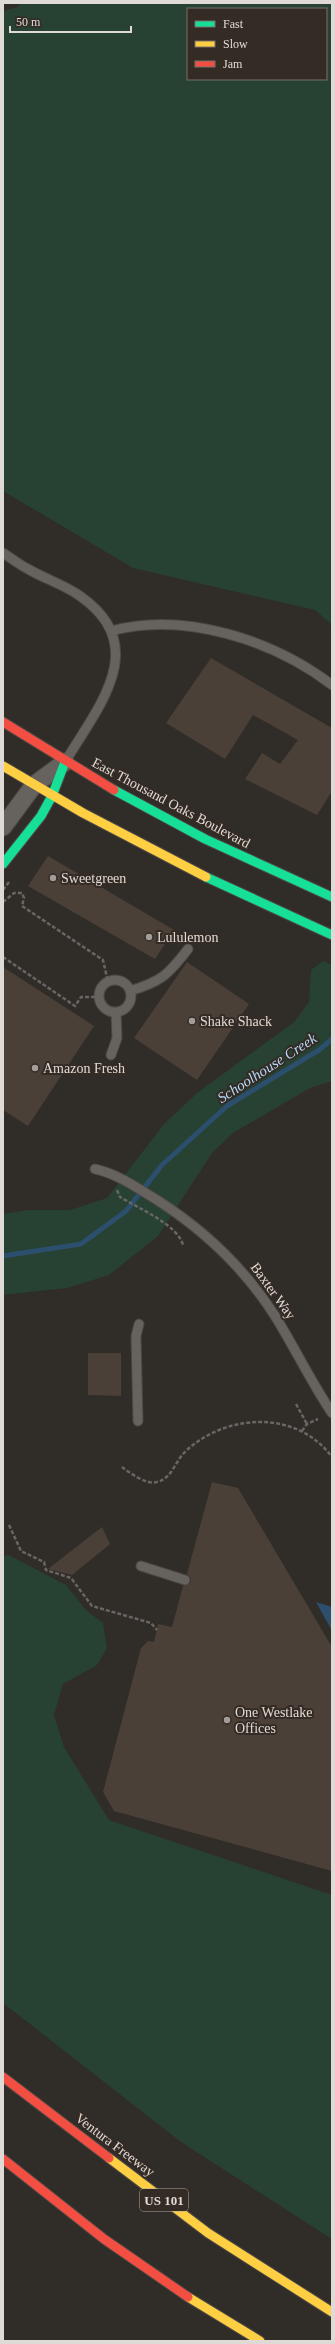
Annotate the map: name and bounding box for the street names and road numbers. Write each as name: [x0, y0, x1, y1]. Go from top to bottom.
street label: East Thousand Oaks Boulevard: [89, 755, 253, 851]
street label: Baxter Way: [248, 1260, 298, 1322]
street label: Ventura Freeway: [72, 2110, 158, 2180]
road number: US 101: [140, 2189, 188, 2211]

